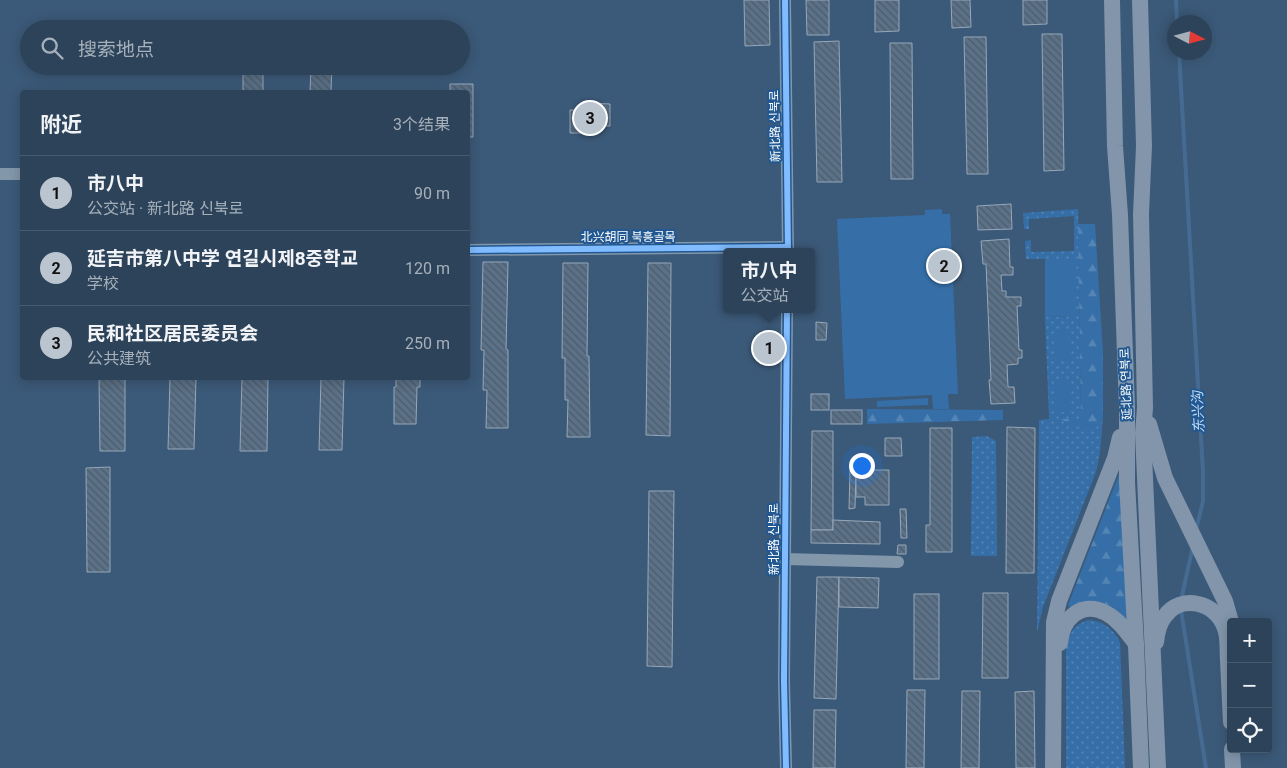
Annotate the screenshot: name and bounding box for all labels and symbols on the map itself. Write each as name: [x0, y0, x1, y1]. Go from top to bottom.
north arrow: [1167, 15, 1212, 60]
street label: 新北路 신북로: [767, 90, 783, 162]
pin: 3: [574, 99, 606, 137]
street label: 北兴胡同 북흥골목: [580, 230, 676, 244]
pin: 2: [928, 247, 960, 285]
pin: 1: [753, 329, 785, 367]
street label: 延北路 연북로: [1118, 348, 1134, 420]
water label: 东兴沟: [1189, 389, 1207, 433]
your location: [849, 453, 875, 479]
street label: 新北路 신북로: [767, 503, 781, 575]

